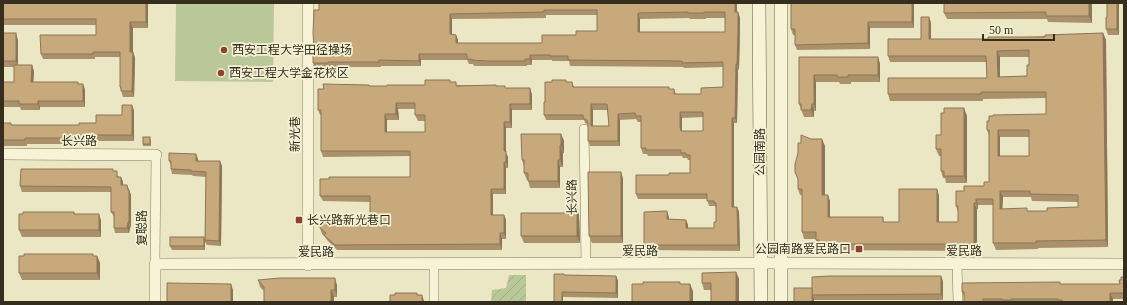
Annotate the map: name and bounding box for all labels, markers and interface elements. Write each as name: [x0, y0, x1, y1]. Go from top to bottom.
scale bar: [983, 16, 1054, 42]
text: 50 m: [989, 23, 1014, 37]
place label: 西安工程大学田径操场: [232, 43, 352, 57]
marker: 西安工程大学田径操场: [219, 45, 229, 55]
place label: 西安工程大学金花校区: [229, 66, 349, 80]
marker: 西安工程大学金花校区: [216, 68, 226, 78]
street label: 新光巷: [288, 116, 302, 152]
street label: 公园南路: [753, 128, 767, 176]
street label: 长兴路: [61, 134, 97, 148]
street label: 长兴路: [565, 179, 579, 215]
street label: 复聪路: [135, 210, 149, 246]
place label: 长兴路新光巷口: [307, 213, 391, 227]
marker: 长兴路新光巷口: [294, 215, 304, 225]
place label: 公园南路爱民路口: [755, 242, 851, 256]
street label: 爱民路: [622, 244, 658, 258]
marker: 公园南路爱民路口: [854, 244, 864, 254]
street label: 爱民路: [946, 244, 982, 258]
street label: 爱民路: [298, 245, 334, 259]

